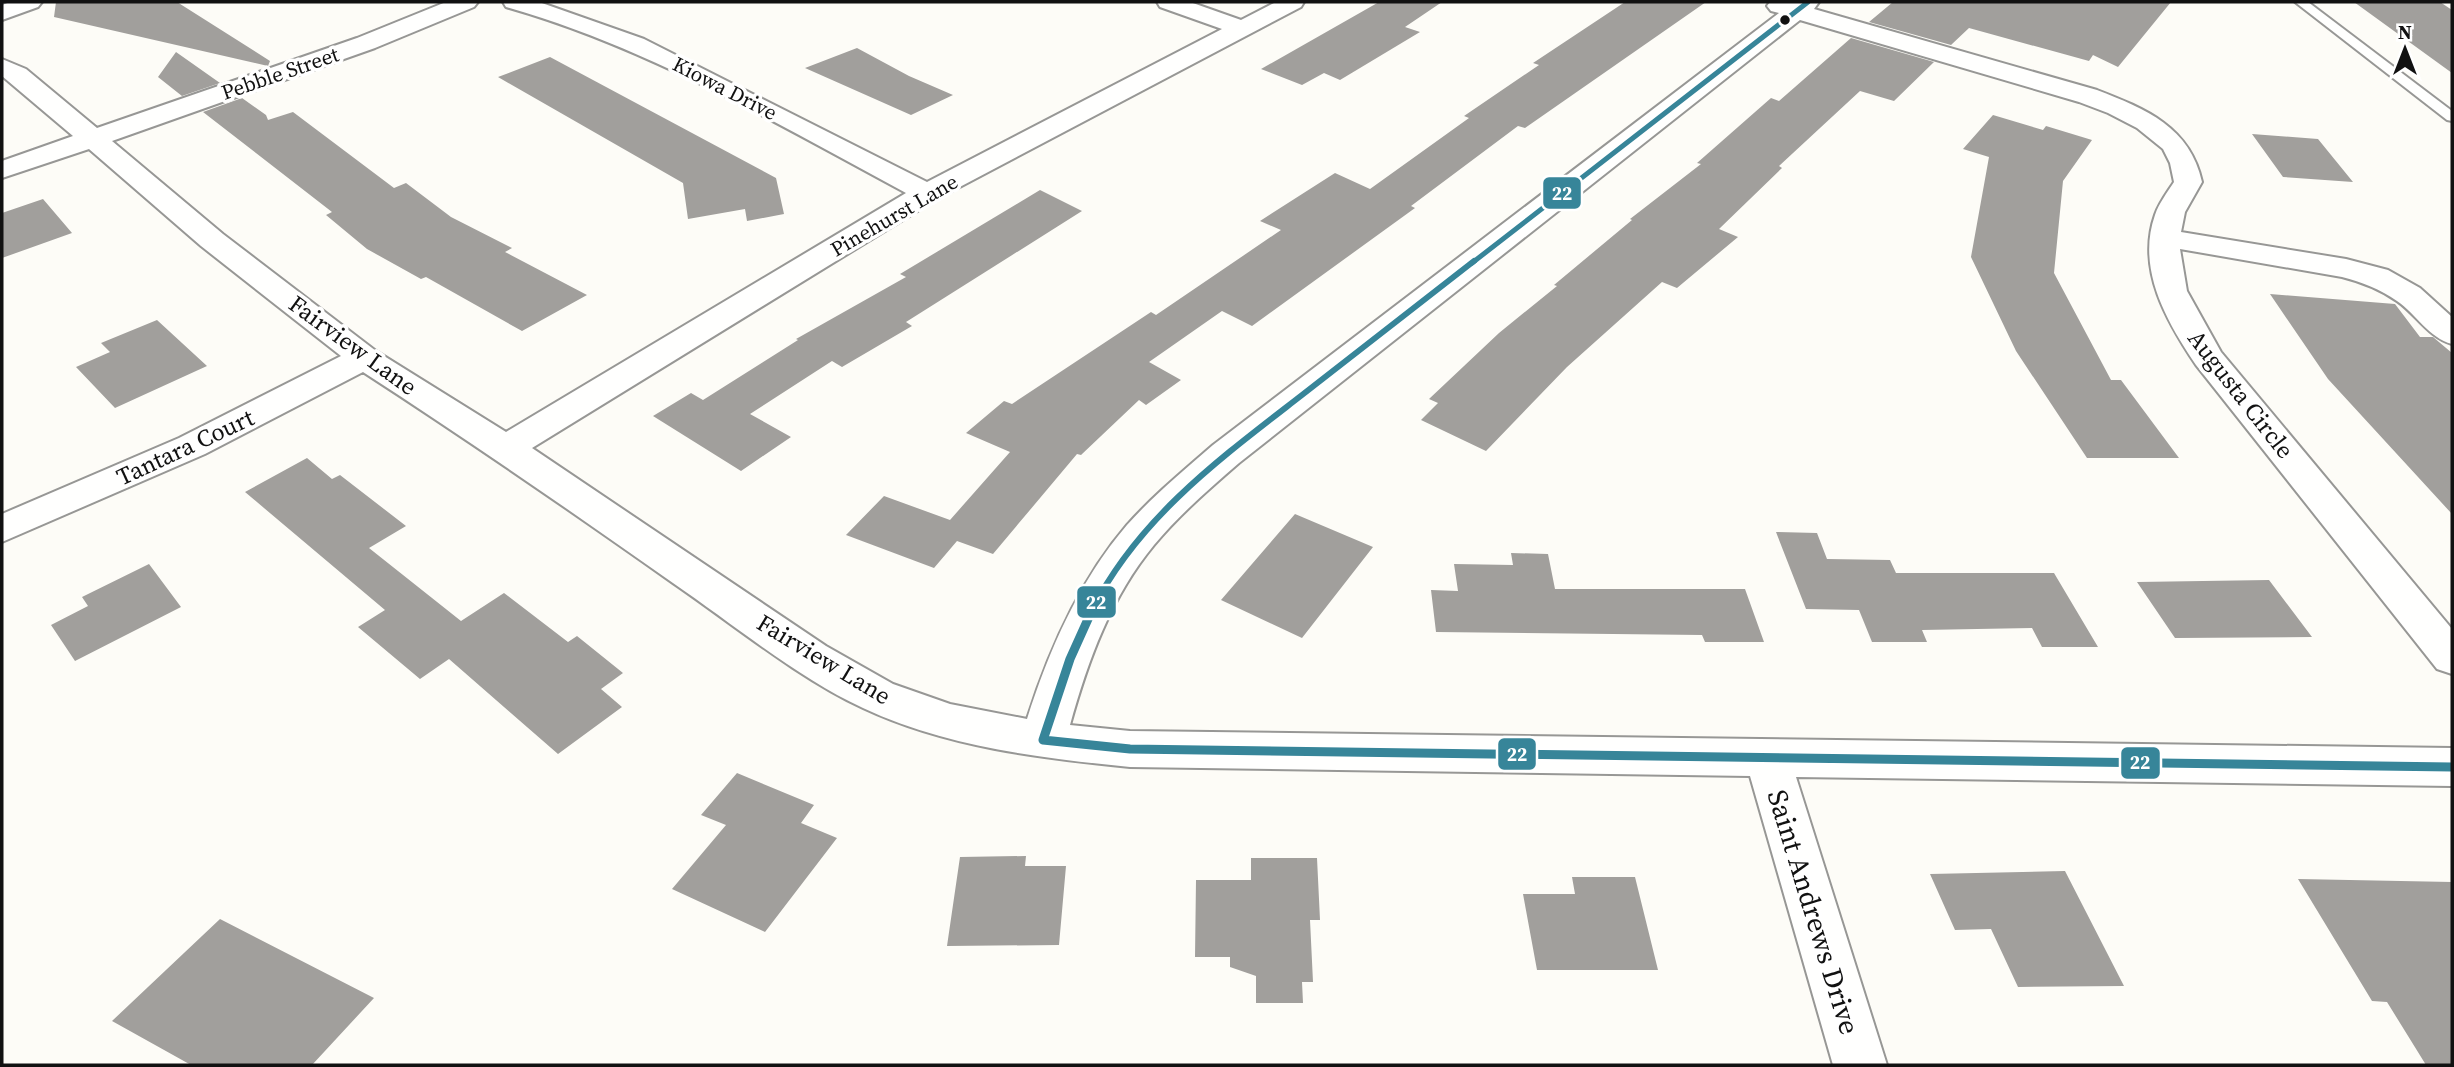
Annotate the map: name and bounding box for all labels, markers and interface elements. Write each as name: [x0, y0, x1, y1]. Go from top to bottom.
unlabelled marker: [1778, 13, 1792, 27]
north arrow: [2370, 14, 2440, 84]
text: N: [2398, 19, 2412, 45]
street label: Pebble Street: [217, 39, 343, 107]
street label: Kiowa Drive: [668, 49, 782, 127]
street label: Pinehurst Lane: [825, 167, 963, 263]
line badge: 22: [1542, 176, 1582, 210]
text: 22: [1552, 180, 1572, 206]
street label: Fairview Lane: [282, 287, 424, 403]
street label: Augusta Circle: [2180, 323, 2302, 465]
street label: Tantara Court: [111, 401, 259, 493]
line badge: 22: [1076, 585, 1117, 619]
text: 22: [1086, 589, 1106, 615]
street label: Fairview Lane: [751, 606, 897, 712]
line badge: 22: [1497, 737, 1537, 771]
text: 22: [1507, 741, 1527, 767]
line badge: 22: [2120, 746, 2161, 780]
text: 22: [2130, 749, 2150, 775]
street label: Saint Andrews Drive: [1759, 785, 1869, 1039]

